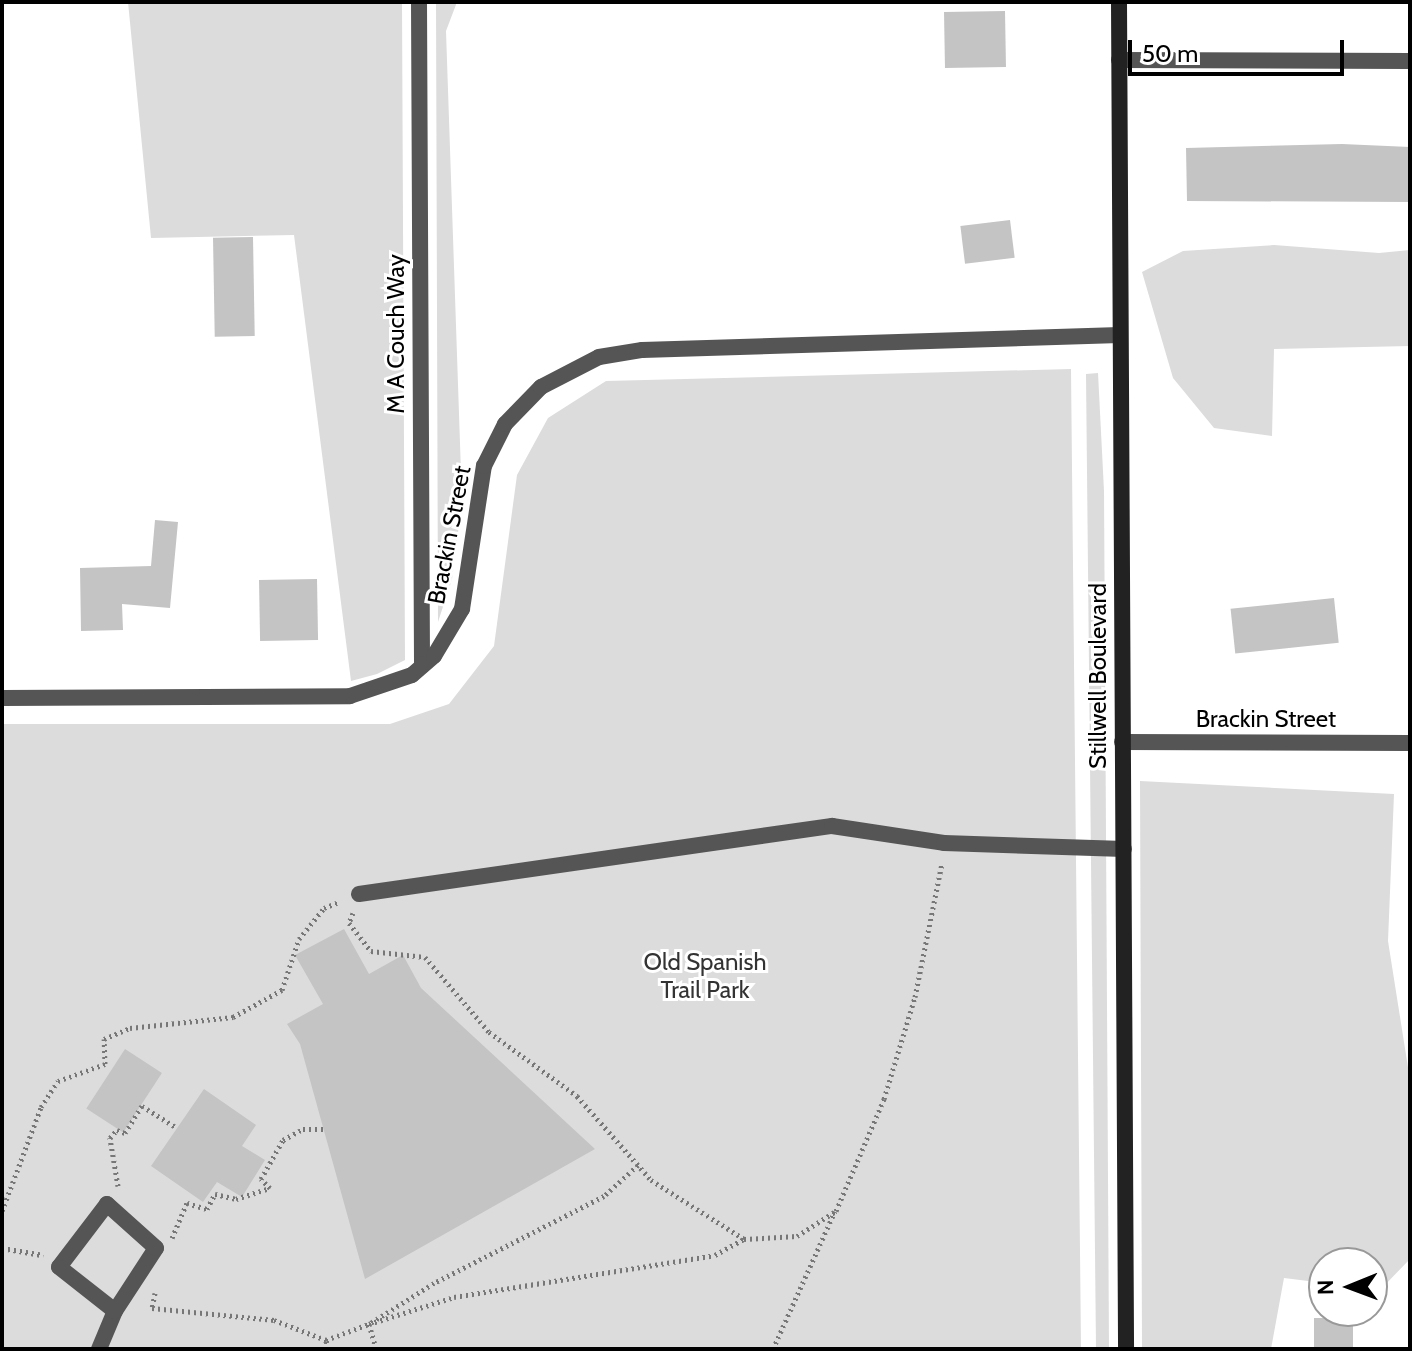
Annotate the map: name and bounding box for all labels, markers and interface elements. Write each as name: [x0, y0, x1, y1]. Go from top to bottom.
scale bar: [1132, 24, 1348, 74]
text: 50 m: [1142, 39, 1198, 68]
street label: M A Couch Way: [382, 254, 410, 414]
street label: Brackin Street: [421, 463, 477, 607]
street label: Stillwell Boulevard: [1084, 583, 1112, 769]
street label: Brackin Street: [1196, 705, 1336, 733]
park label: Old Spanish Trail Park: [644, 948, 766, 1004]
north arrow: [1308, 1247, 1388, 1327]
text: N: [1312, 1279, 1339, 1295]

